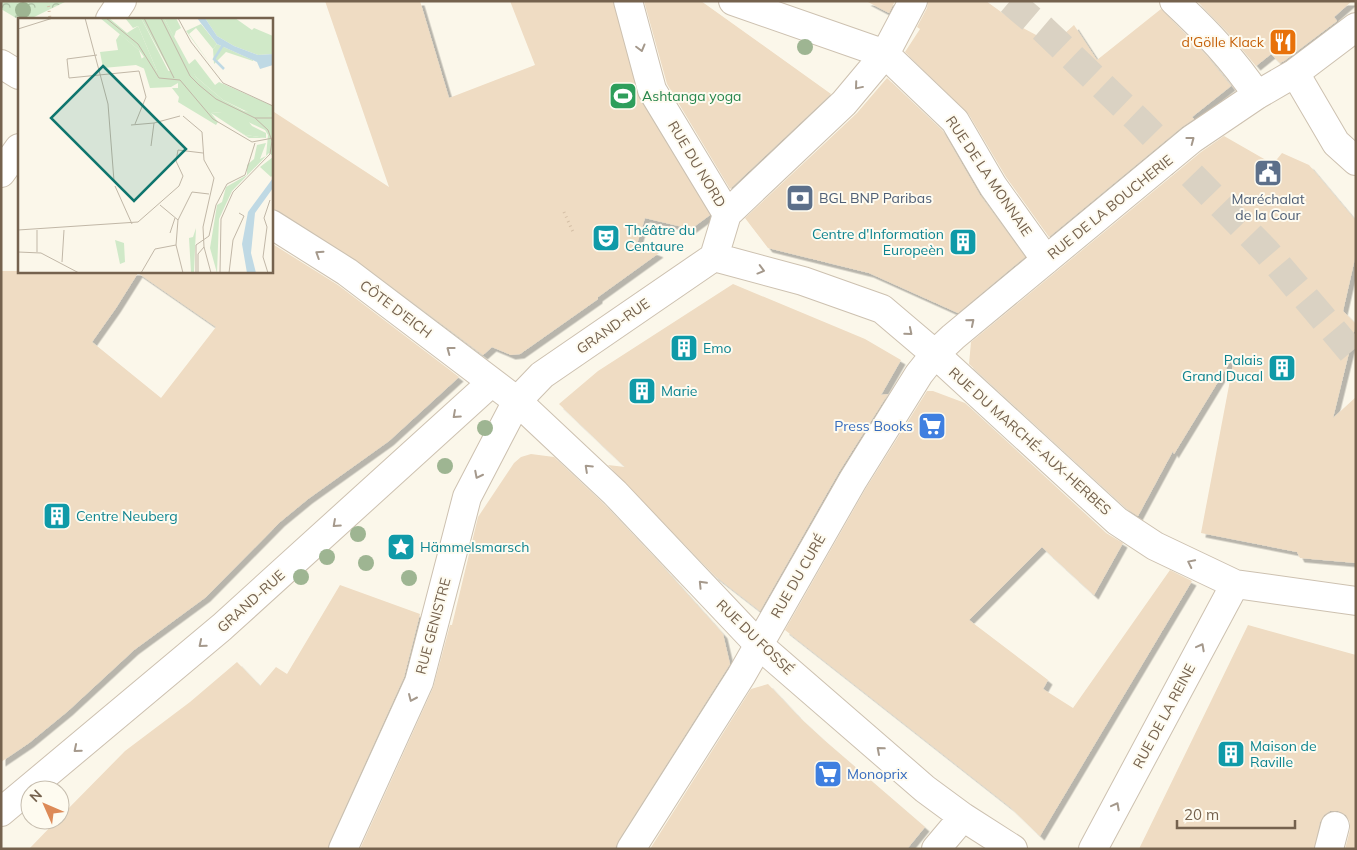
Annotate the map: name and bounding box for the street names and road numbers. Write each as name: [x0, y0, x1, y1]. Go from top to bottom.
street label: RUE DE LA MONNAIE: [942, 112, 1036, 240]
street label: RUE DU NORD: [664, 118, 730, 210]
street label: RUE DE LA BOUCHERIE: [1044, 151, 1176, 263]
street label: CÔTE D'EICH: [356, 276, 436, 342]
street label: GRAND-RUE: [573, 294, 653, 358]
street label: RUE DU MARCHÉ-AUX-HERBES: [945, 363, 1115, 519]
street label: RUE DU CURÉ: [767, 531, 829, 621]
street label: GRAND-RUE: [213, 566, 289, 636]
street label: RUE GENISTRE: [411, 576, 455, 676]
street label: RUE DU FOSSÉ: [713, 596, 797, 678]
street label: RUE DE LA REINE: [1129, 661, 1199, 771]

